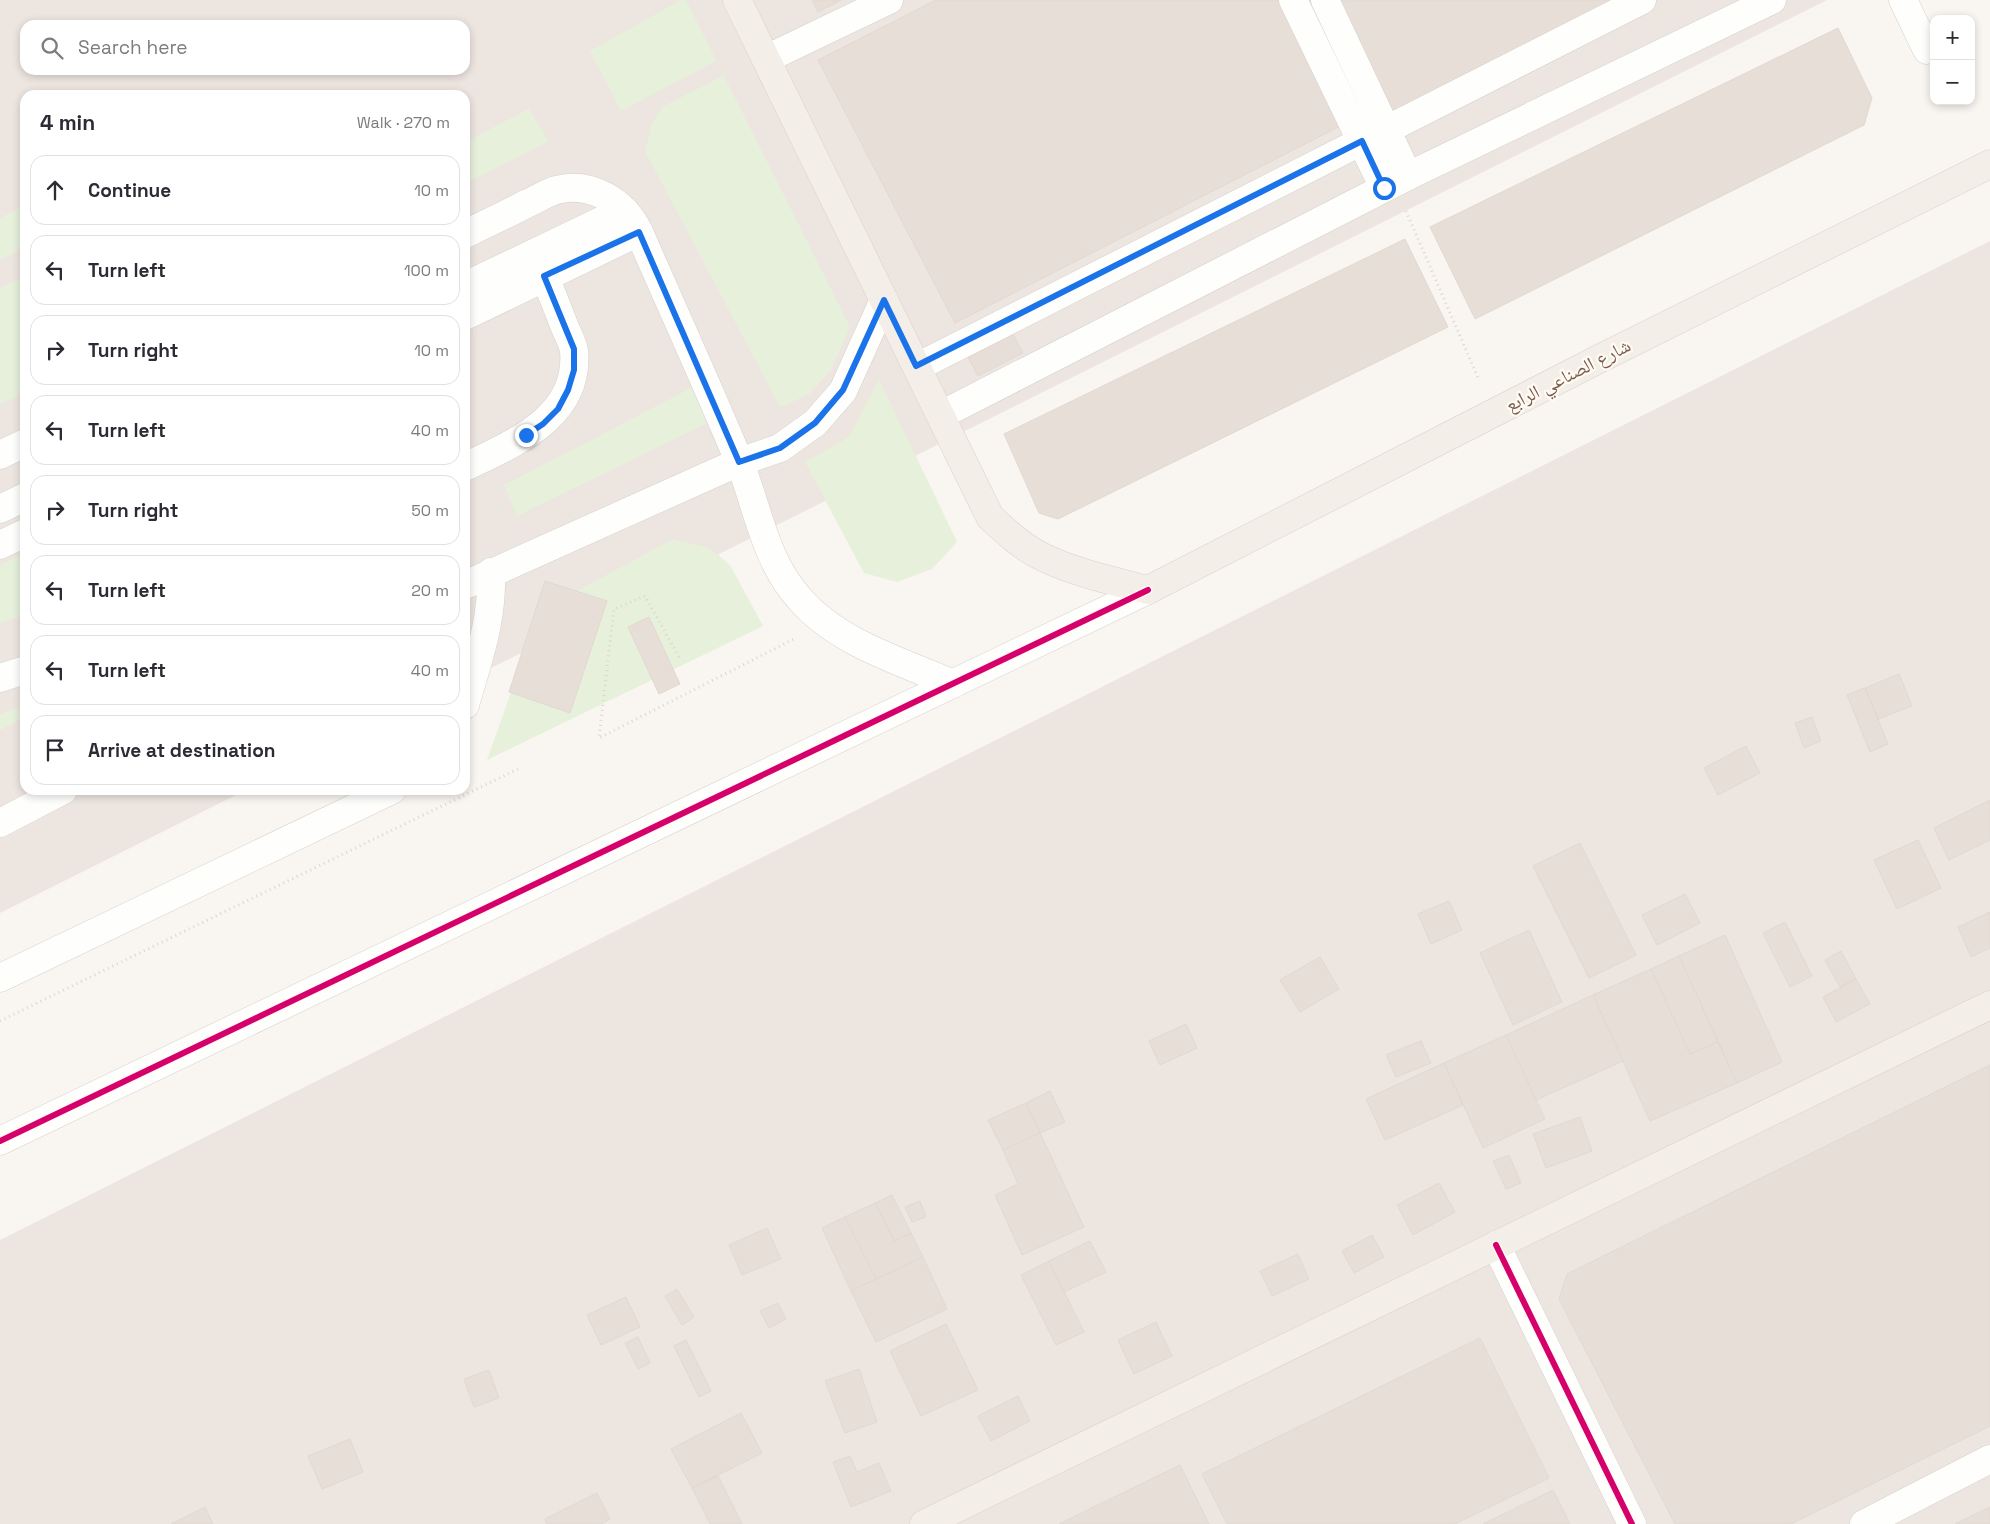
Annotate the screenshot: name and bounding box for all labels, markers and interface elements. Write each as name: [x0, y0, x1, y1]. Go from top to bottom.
map controls: [1930, 15, 1975, 105]
button: +: [1930, 15, 1975, 60]
search box: [20, 20, 470, 75]
icon: search: [38, 34, 66, 62]
text: Search here: [78, 35, 188, 60]
button: −: [1930, 60, 1975, 105]
text: 4 min: [40, 109, 95, 136]
text: Walk · 270 m: [357, 112, 450, 133]
icon: ahead: [41, 176, 69, 204]
route start: [1373, 177, 1396, 200]
text: Continue: [88, 178, 171, 203]
text: 10 m: [414, 180, 449, 201]
icon: left: [41, 256, 69, 284]
text: Turn left: [88, 258, 166, 283]
text: 100 m: [404, 260, 449, 281]
street label: شارع الصناعي الرابع: [1501, 333, 1636, 420]
icon: right: [41, 336, 69, 364]
text: Turn right: [88, 338, 178, 363]
text: 10 m: [414, 340, 449, 361]
icon: left: [41, 416, 69, 444]
text: Turn left: [88, 418, 166, 443]
text: 40 m: [411, 420, 449, 441]
route end: [515, 424, 538, 447]
icon: right: [41, 496, 69, 524]
text: Turn right: [88, 498, 178, 523]
text: 50 m: [411, 500, 449, 521]
icon: left: [41, 576, 69, 604]
text: Turn left: [88, 578, 166, 603]
text: 20 m: [411, 580, 449, 601]
icon: left: [41, 656, 69, 684]
text: Turn left: [88, 658, 166, 683]
text: 40 m: [411, 660, 449, 681]
icon: arrive: [41, 736, 69, 764]
text: Arrive at destination: [88, 738, 276, 763]

